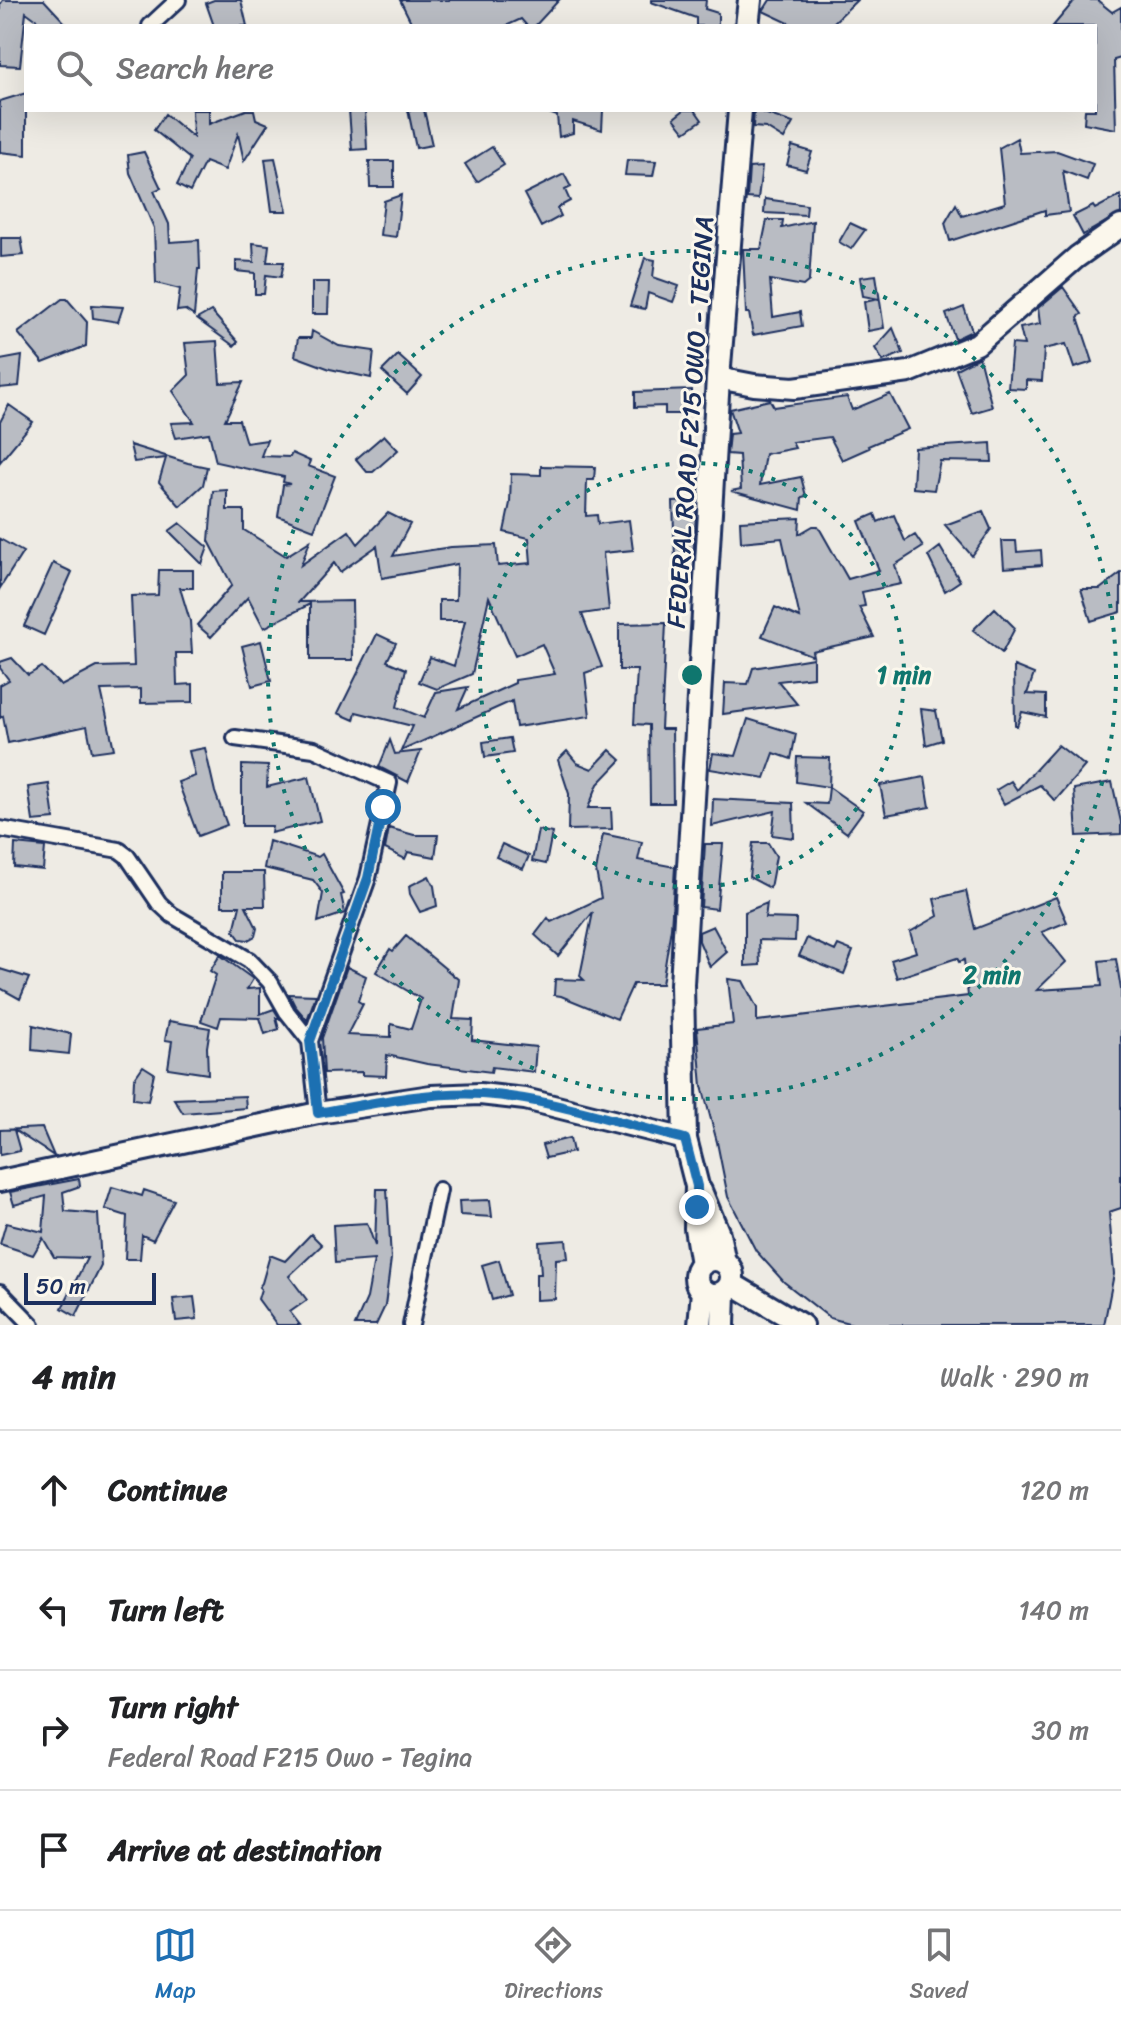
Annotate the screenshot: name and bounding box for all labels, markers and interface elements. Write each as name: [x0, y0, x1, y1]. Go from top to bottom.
search box: [24, 24, 1097, 112]
text: Search here: [116, 41, 274, 95]
icon: search: [52, 46, 96, 90]
street label: FEDERAL ROAD F215 OWO - TEGINA: [653, 214, 727, 630]
text: 1 min: [877, 654, 931, 696]
centre of rings: [678, 661, 706, 689]
route start: [365, 789, 401, 825]
text: 2 min: [962, 954, 1021, 996]
route end: [679, 1189, 715, 1225]
text: 50 m: [36, 1267, 86, 1306]
scale bar: [24, 1269, 156, 1305]
text: 4 min: [32, 1347, 116, 1407]
text: Walk · 290 m: [940, 1354, 1089, 1400]
text: Continue: [108, 1463, 227, 1517]
text: 120 m: [1020, 1467, 1089, 1513]
icon: ahead: [32, 1468, 76, 1512]
text: Turn left: [108, 1583, 224, 1637]
text: 140 m: [1018, 1587, 1089, 1633]
icon: left: [32, 1588, 76, 1632]
text: Turn right: [108, 1680, 238, 1734]
text: 30 m: [1032, 1707, 1089, 1753]
icon: right: [32, 1708, 76, 1752]
text: Federal Road F215 Owo - Tegina: [108, 1734, 472, 1780]
text: Arrive at destination: [108, 1823, 382, 1877]
icon: arrive: [32, 1828, 76, 1872]
tab: Map: [153, 1923, 197, 2010]
tab: Directions: [504, 1923, 603, 2010]
tab: Saved: [910, 1923, 968, 2010]

